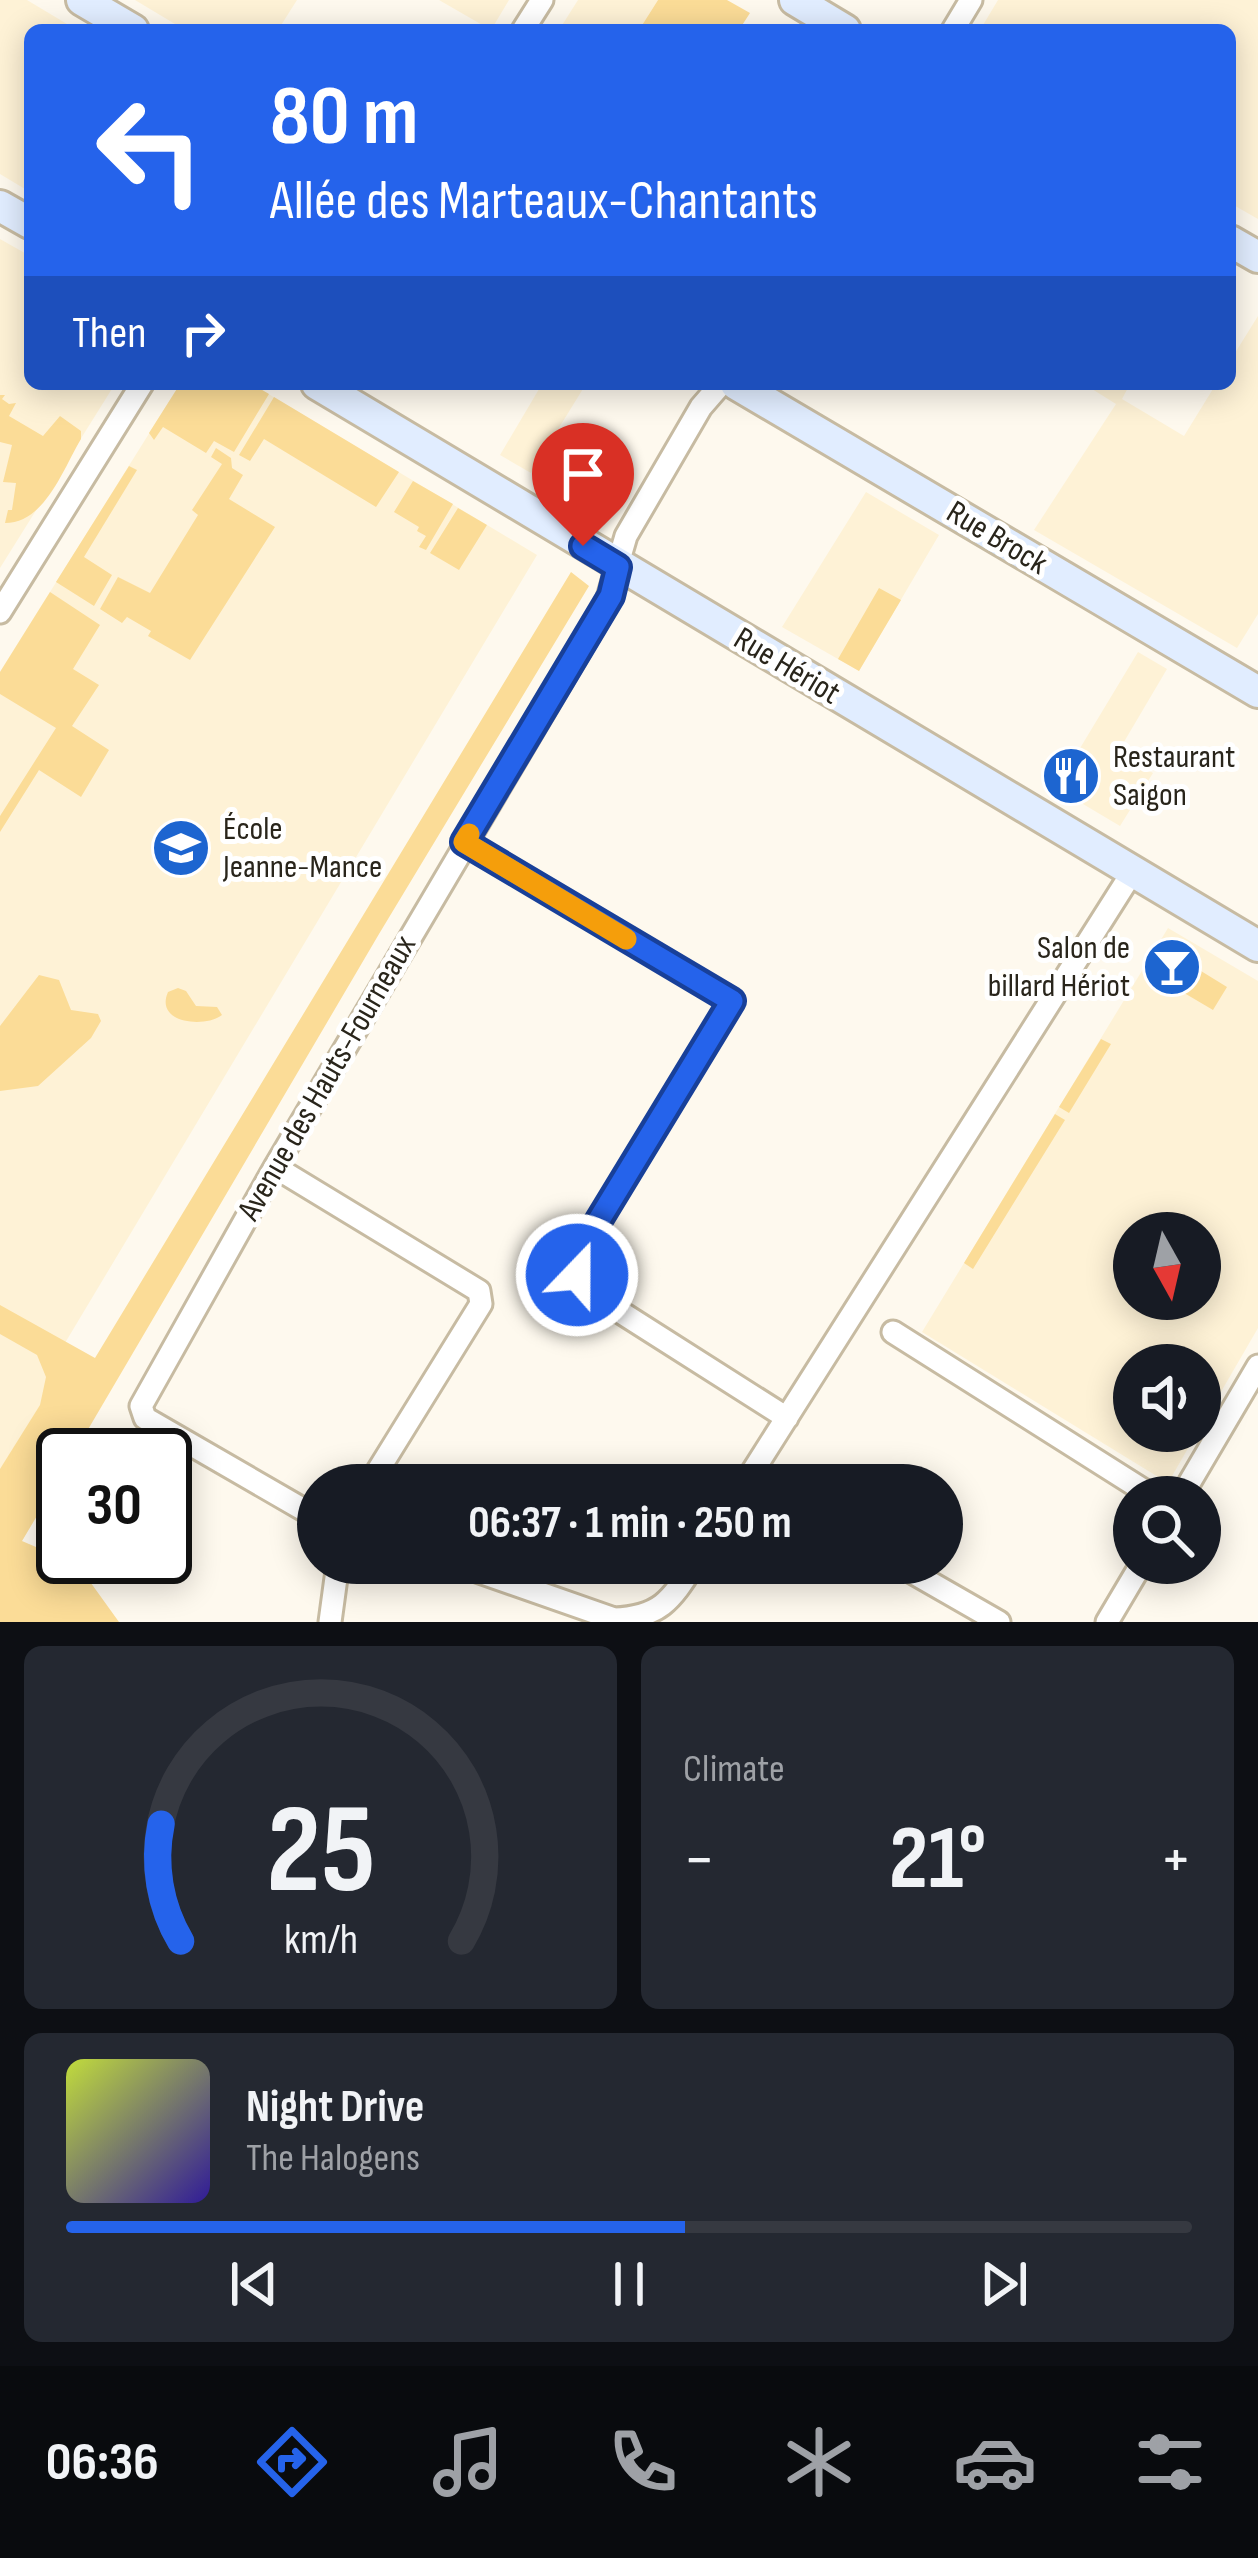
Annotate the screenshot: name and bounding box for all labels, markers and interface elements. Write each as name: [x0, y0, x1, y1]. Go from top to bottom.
text: 80 m: [270, 67, 418, 168]
icon: left: [72, 72, 228, 228]
text: Allée des Marteaux-Chantants: [270, 169, 818, 234]
icon: right: [170, 300, 236, 366]
text: Then: [72, 306, 146, 361]
pin: [532, 423, 634, 546]
icon: arrive: [550, 441, 616, 507]
street label: Rue Brock: [939, 492, 1055, 584]
street label: Rue Hériot: [727, 619, 847, 713]
place label: Restaurant Saigon: [1113, 737, 1235, 815]
restaurant icon: Restaurant Saigon: [1040, 745, 1102, 807]
place label: École Jeanne-Mance: [222, 809, 382, 887]
school or university icon: École Jeanne-Mance: [150, 817, 212, 879]
street label: Avenue des Hauts-Fourneaux: [229, 928, 425, 1228]
place label: Salon de billard Hériot: [988, 928, 1130, 1006]
bar icon: Salon de billard Hériot: [1141, 936, 1203, 998]
position arrow: [514, 1212, 640, 1338]
north arrow: [1113, 1212, 1221, 1320]
map controls: [1113, 1212, 1221, 1584]
button: sound: [1113, 1344, 1221, 1452]
speed limit sign: 30: [36, 1428, 192, 1584]
button: search: [1113, 1476, 1221, 1584]
text: 06:37 · 1 min · 250 m: [468, 1496, 792, 1551]
text: Climate: [683, 1746, 785, 1793]
text: 25: [266, 1778, 375, 1927]
text: 21°: [889, 1806, 986, 1914]
text: −: [683, 1821, 715, 1900]
text: +: [1160, 1821, 1192, 1900]
text: km/h: [283, 1913, 358, 1965]
text: Night Drive: [246, 2080, 424, 2135]
text: The Halogens: [246, 2135, 420, 2182]
icon: previous: [221, 2251, 287, 2317]
icon: pause: [596, 2251, 662, 2317]
icon: next: [971, 2251, 1037, 2317]
icon: directions: [250, 2420, 334, 2504]
icon: music: [426, 2420, 510, 2504]
icon: phone: [601, 2420, 685, 2504]
icon: climate: [777, 2420, 861, 2504]
icon: car: [953, 2420, 1037, 2504]
icon: filters: [1128, 2420, 1212, 2504]
text: 06:36: [46, 2430, 159, 2495]

